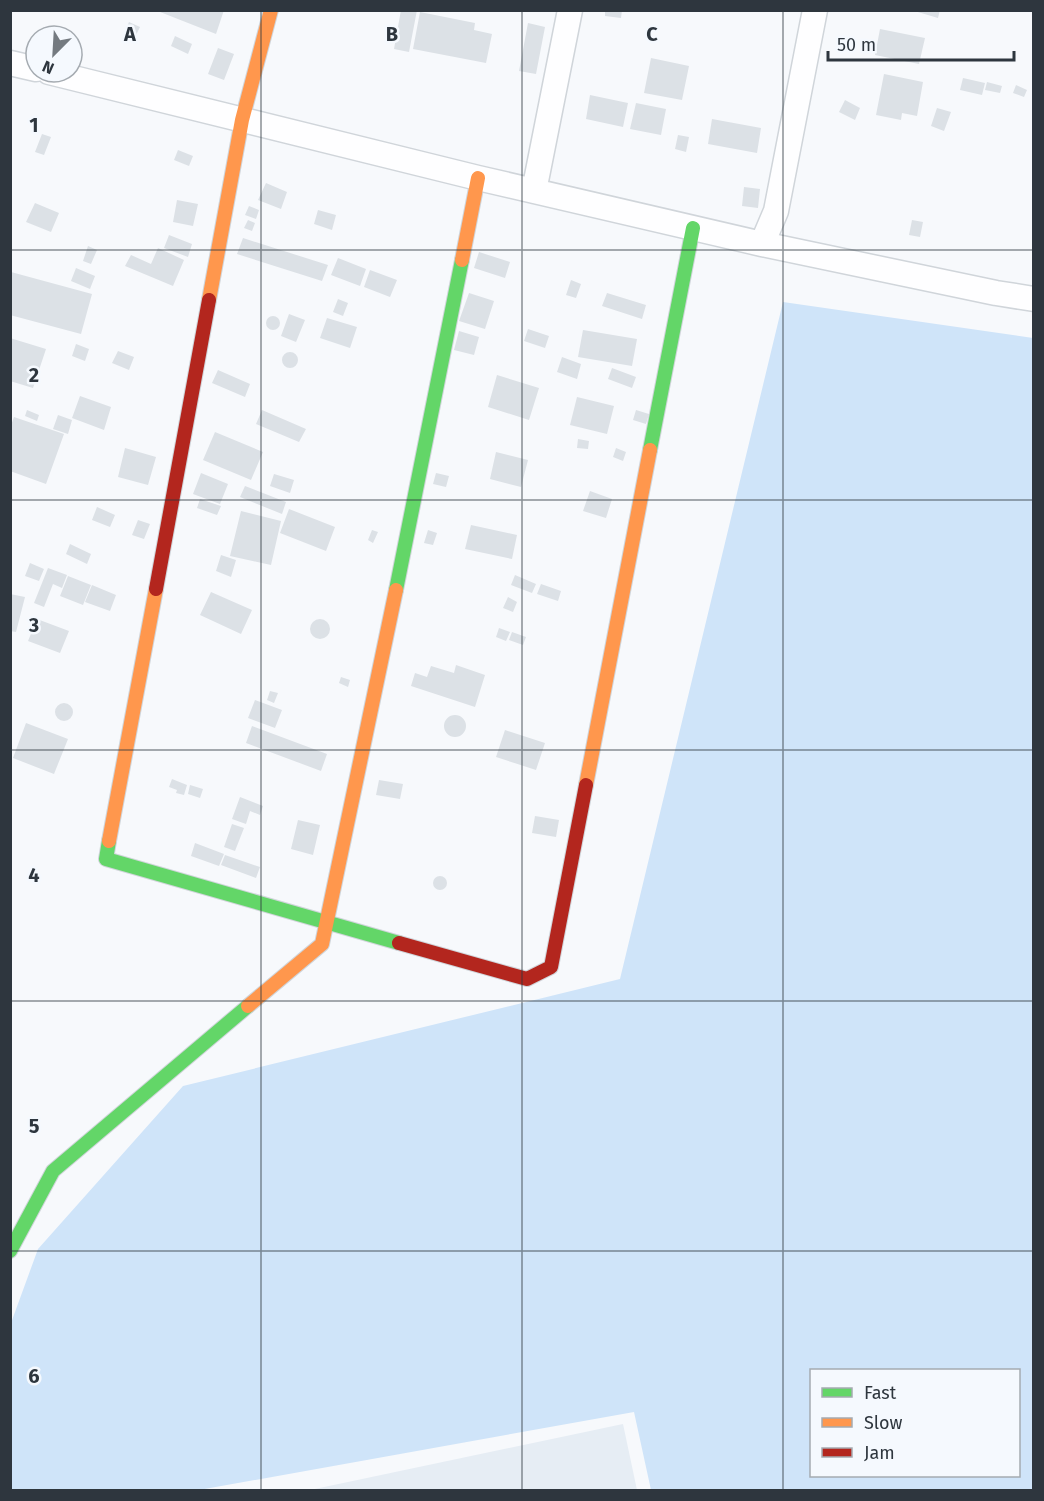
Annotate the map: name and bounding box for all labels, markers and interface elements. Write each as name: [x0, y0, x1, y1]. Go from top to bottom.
text: A: [123, 22, 137, 46]
text: B: [386, 22, 398, 46]
text: C: [646, 22, 658, 46]
north arrow: [24, 24, 84, 84]
scale bar: [828, 24, 1014, 62]
text: 50 m: [837, 34, 876, 56]
text: N: [39, 56, 57, 78]
text: 1: [29, 113, 39, 137]
text: 2: [29, 363, 39, 387]
text: 3: [28, 613, 39, 637]
text: 4: [28, 863, 40, 887]
text: 5: [29, 1114, 40, 1138]
text: 6: [28, 1364, 40, 1388]
legend: [810, 1369, 1020, 1477]
text: Fast: [864, 1382, 897, 1404]
text: Slow: [864, 1412, 903, 1434]
text: Jam: [864, 1442, 895, 1464]

